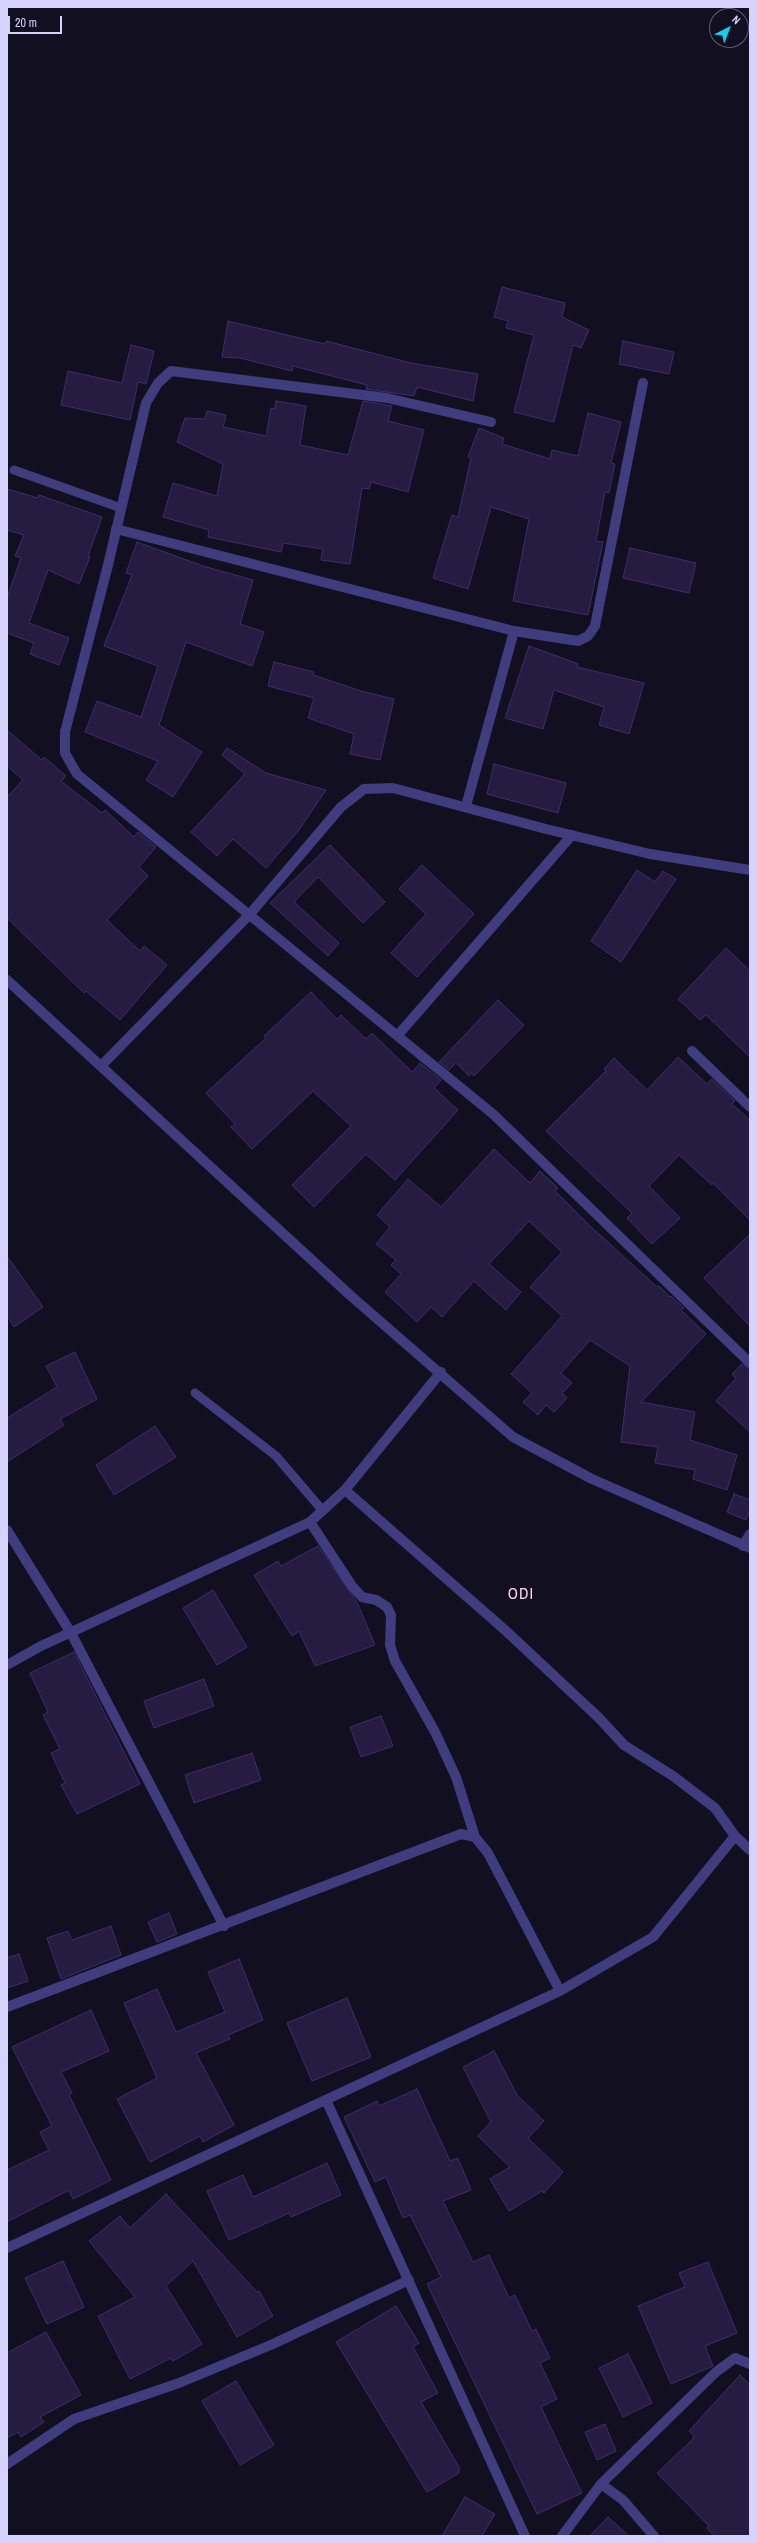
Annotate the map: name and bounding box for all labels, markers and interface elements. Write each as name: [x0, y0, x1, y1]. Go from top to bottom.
scale bar: [10, 8, 64, 34]
north arrow: [709, 8, 749, 48]
text: N: [729, 12, 743, 27]
text: 20 m: [15, 15, 37, 31]
district label: ODI: [508, 1585, 534, 1605]

